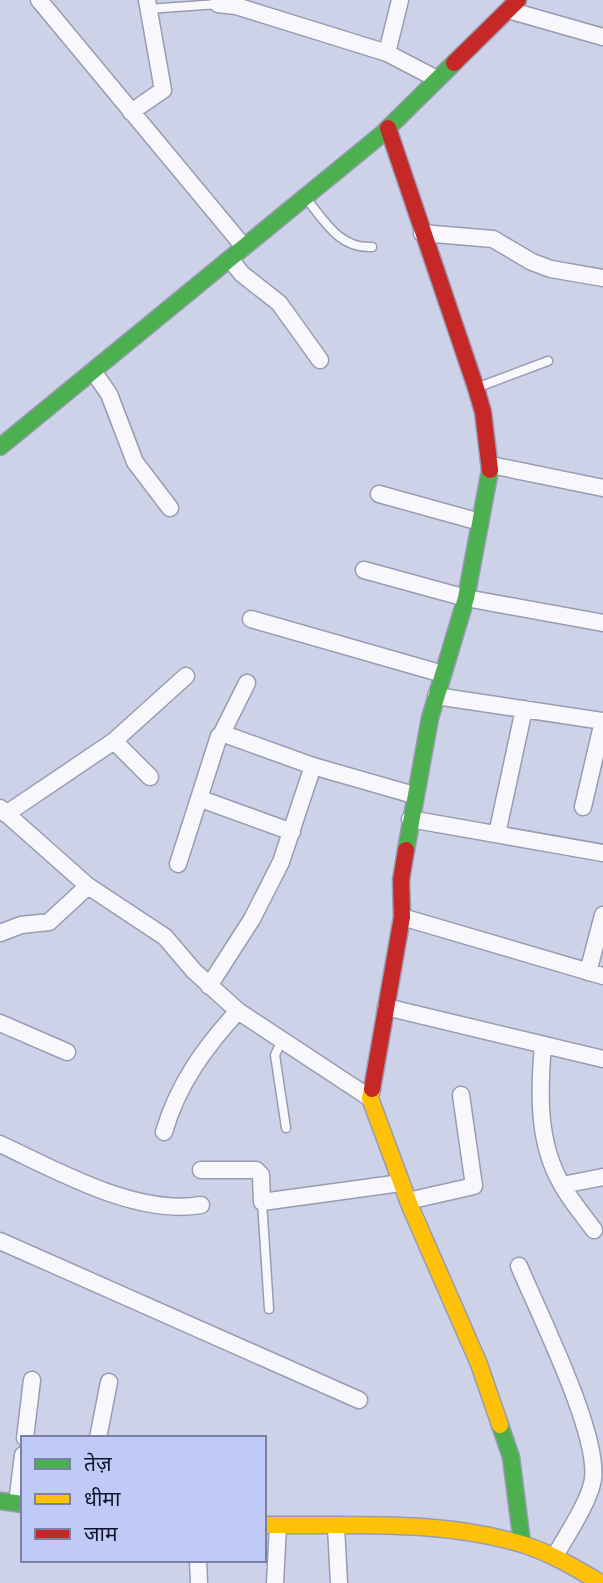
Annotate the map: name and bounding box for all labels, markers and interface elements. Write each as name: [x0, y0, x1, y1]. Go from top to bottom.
legend: [21, 1436, 266, 1562]
text: तेज़: [84, 1451, 112, 1476]
text: धीमा: [84, 1486, 121, 1511]
text: जाम: [84, 1521, 118, 1546]

